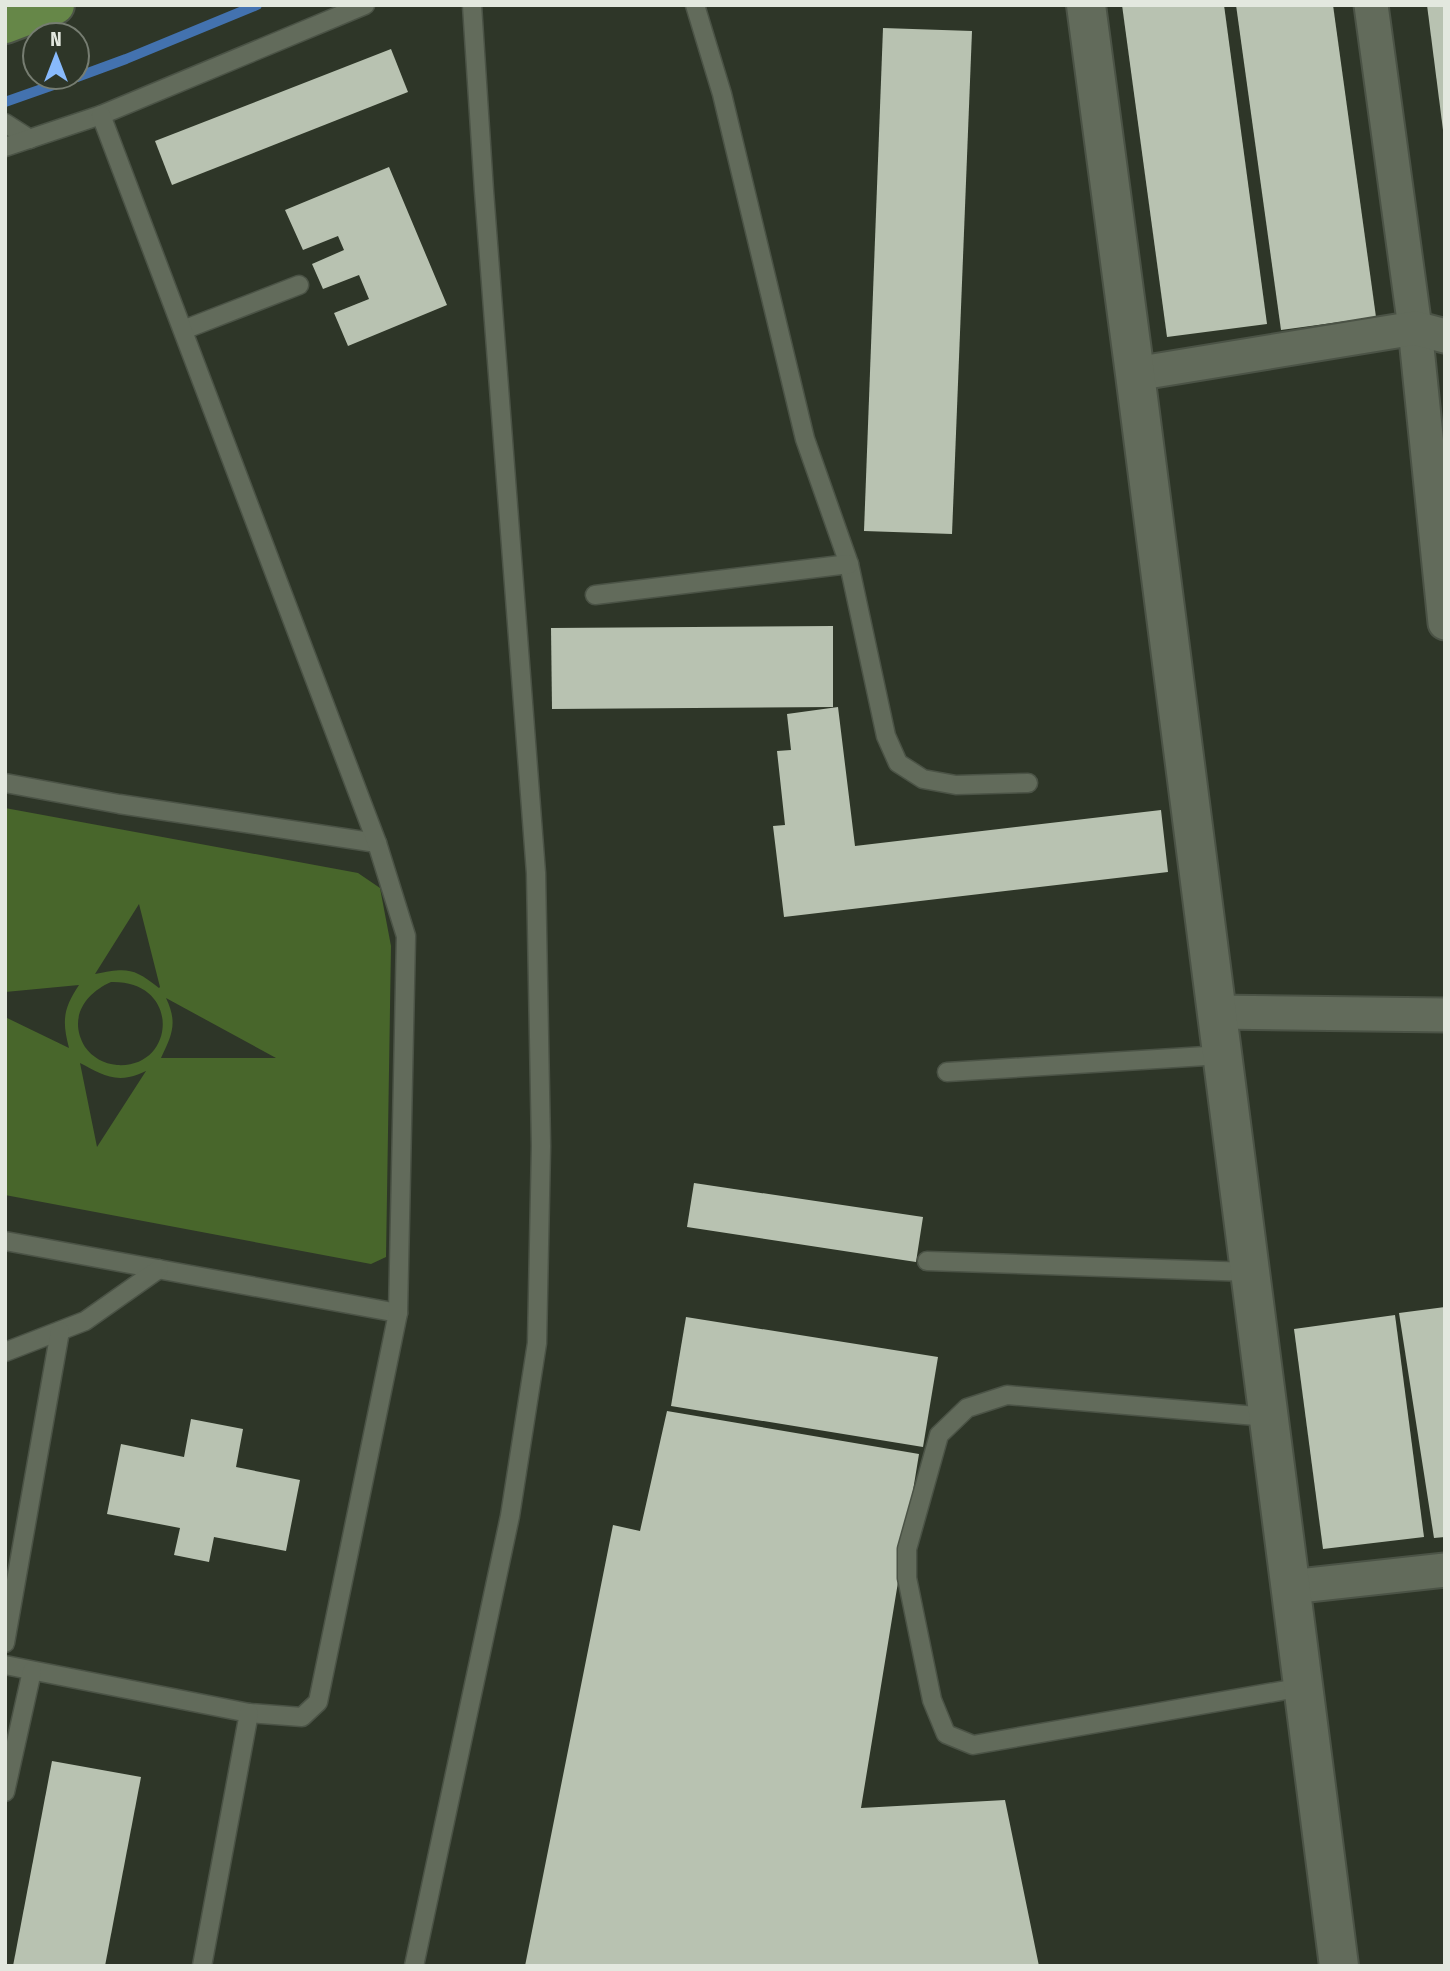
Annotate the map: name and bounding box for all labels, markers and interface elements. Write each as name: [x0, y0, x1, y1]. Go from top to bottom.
north arrow: [21, 21, 91, 91]
text: N: [50, 28, 62, 51]

